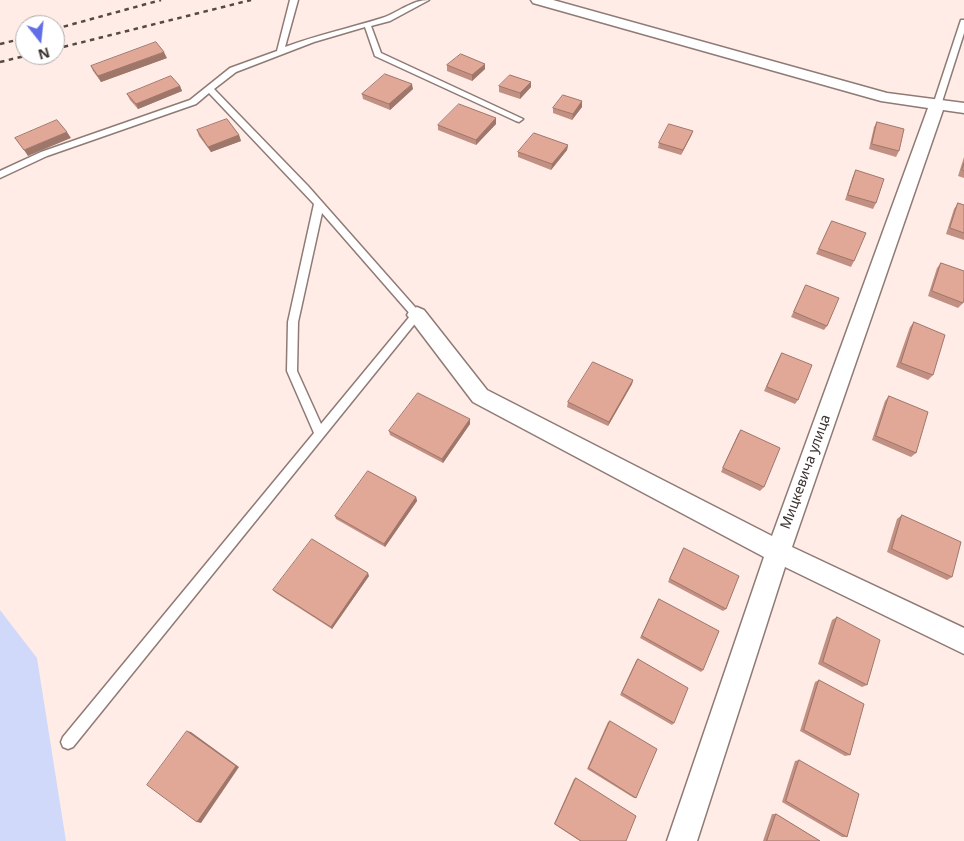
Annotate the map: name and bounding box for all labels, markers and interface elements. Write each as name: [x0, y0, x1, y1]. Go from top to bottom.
north arrow: [15, 15, 65, 65]
text: N: [36, 43, 52, 65]
street label: Мицкевича улица: [777, 412, 835, 532]

